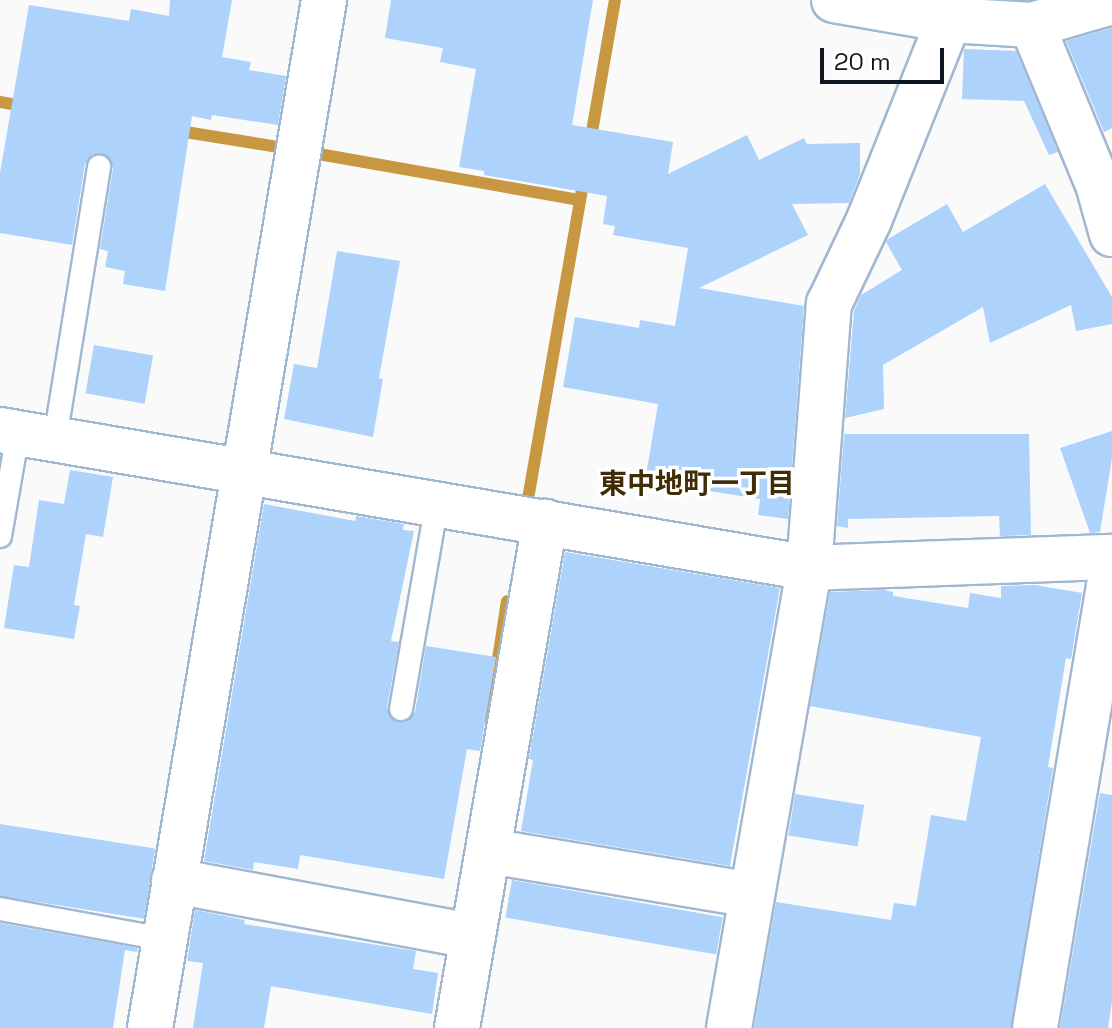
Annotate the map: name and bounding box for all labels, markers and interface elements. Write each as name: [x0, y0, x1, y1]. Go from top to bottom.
scale bar: [824, 32, 948, 82]
text: 20 m: [834, 46, 891, 77]
district label: 東中地町一丁目: [599, 466, 795, 500]

